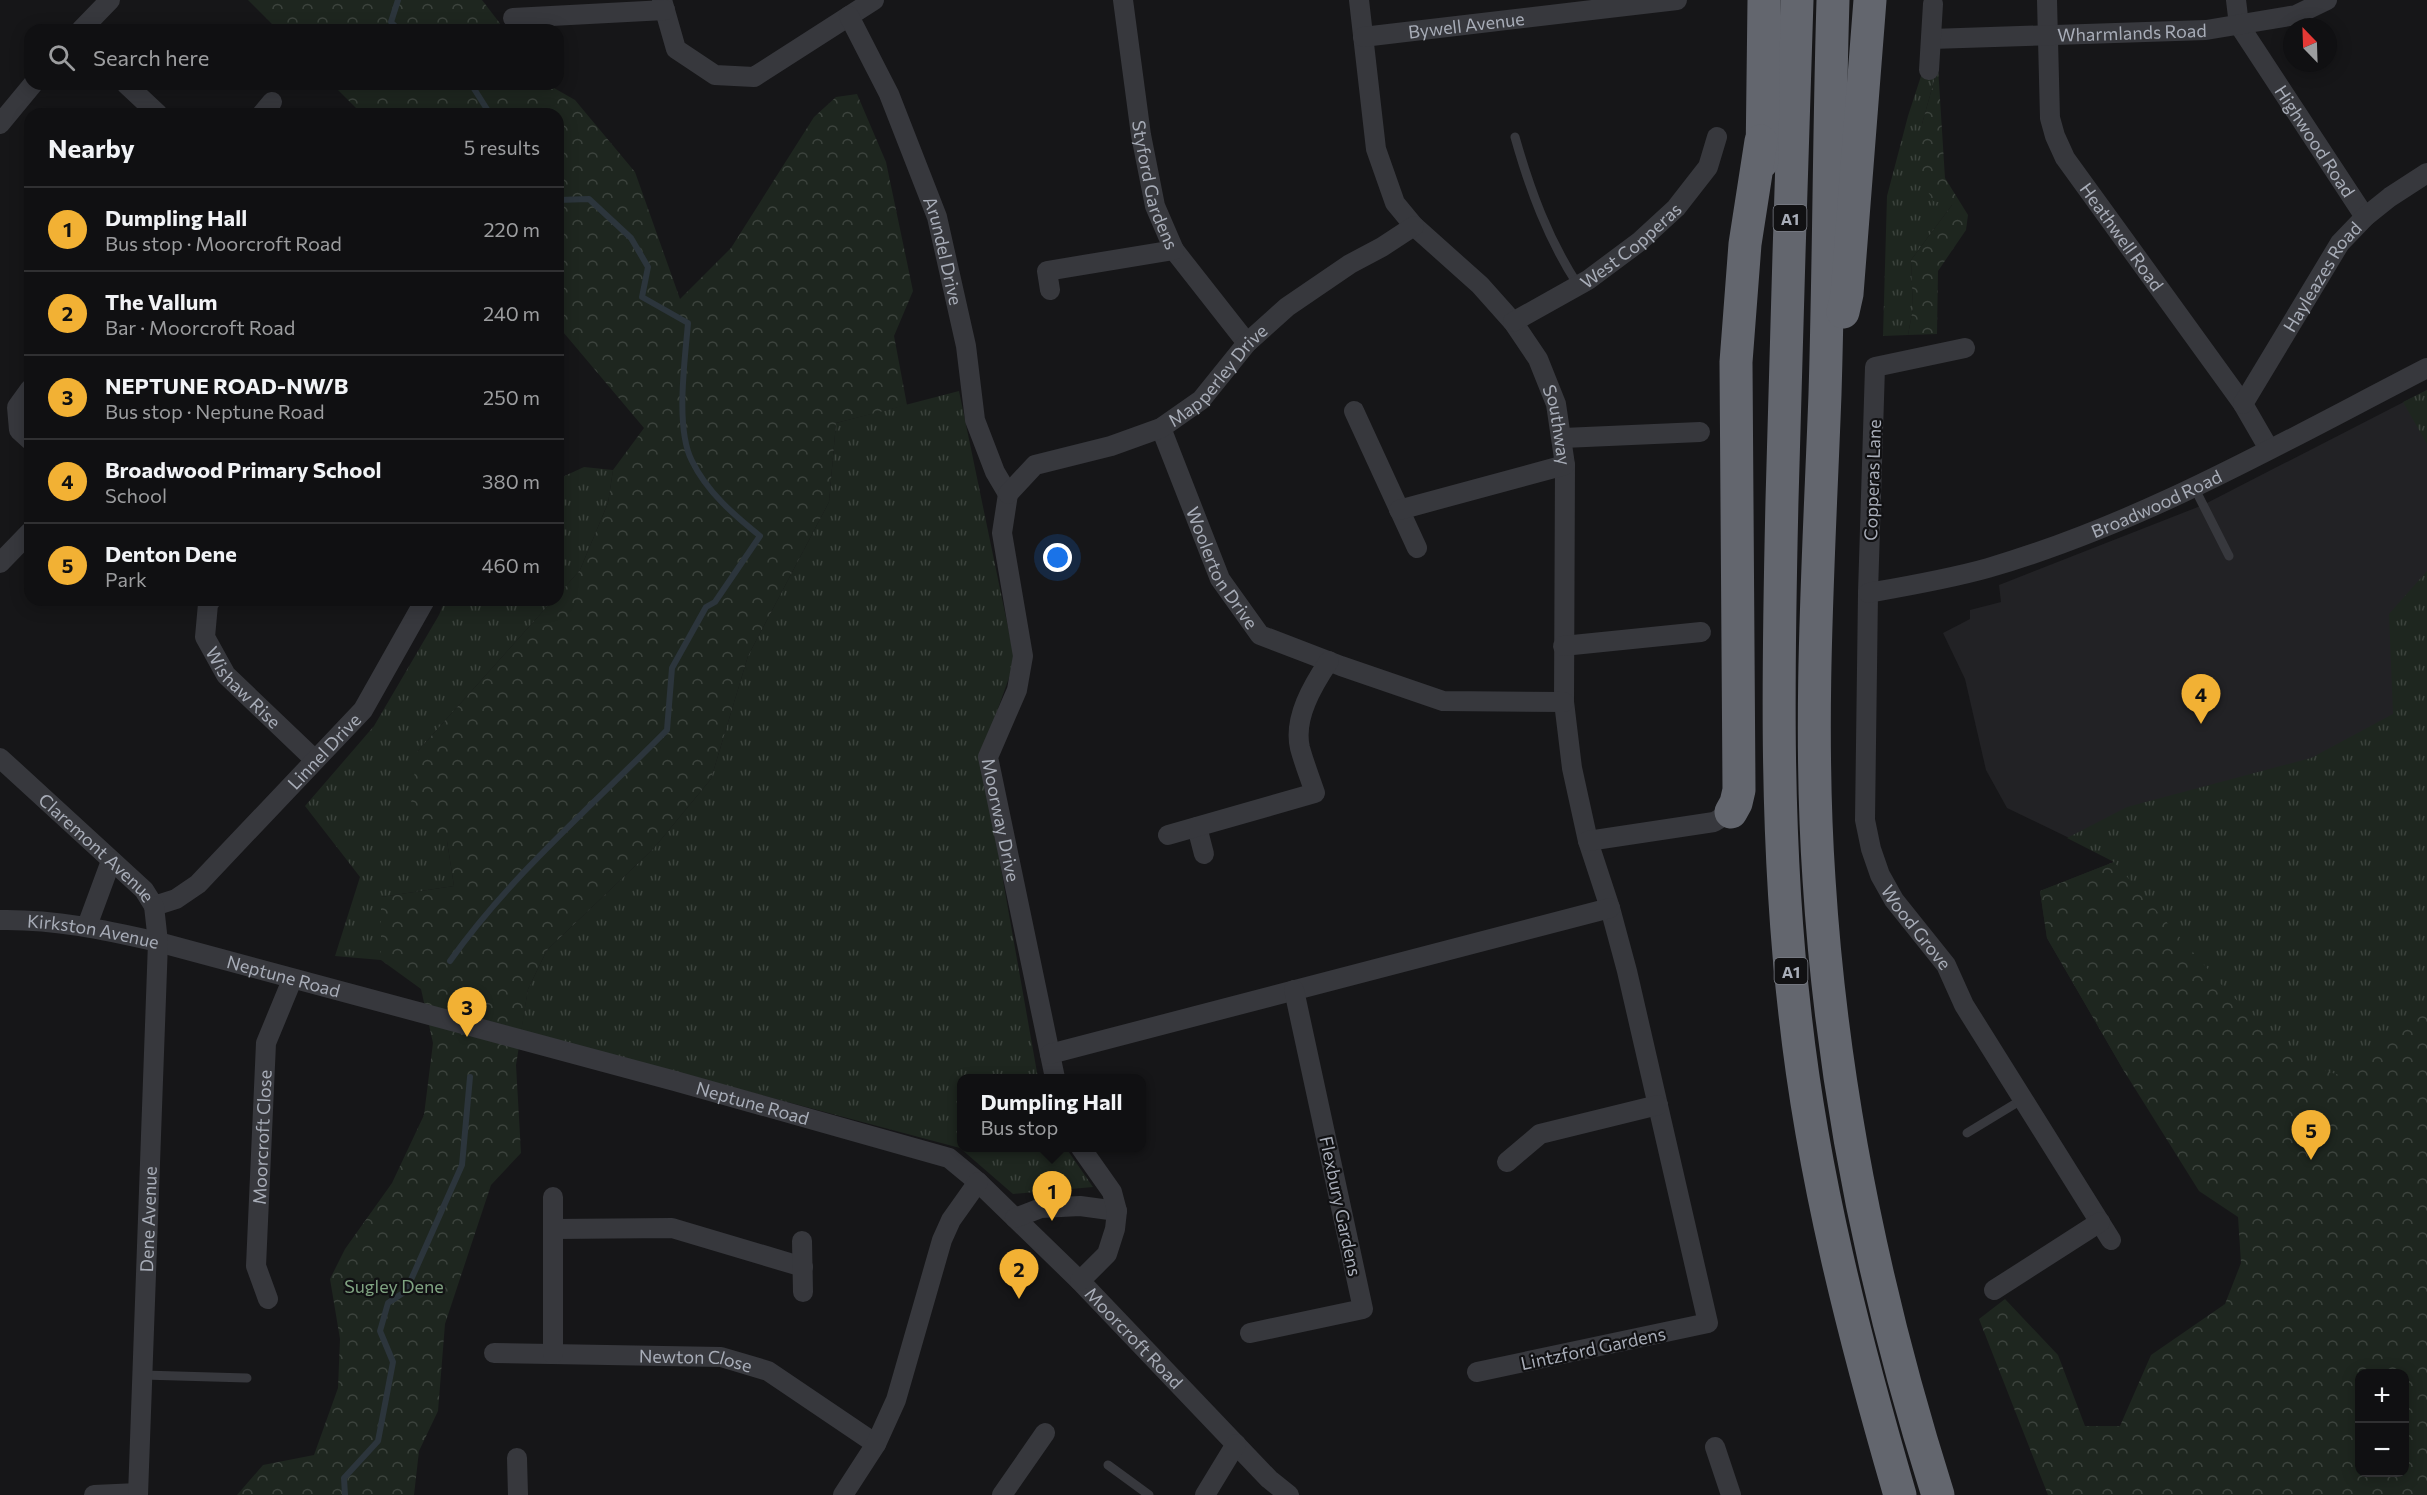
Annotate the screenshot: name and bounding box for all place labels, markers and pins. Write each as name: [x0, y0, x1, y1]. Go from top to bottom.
pin: 4: [2182, 674, 2220, 724]
pin: 3: [448, 988, 486, 1037]
pin: 5: [2292, 1110, 2330, 1160]
pin: 1: [1032, 1172, 1072, 1221]
pin: 2: [1000, 1250, 1038, 1299]

